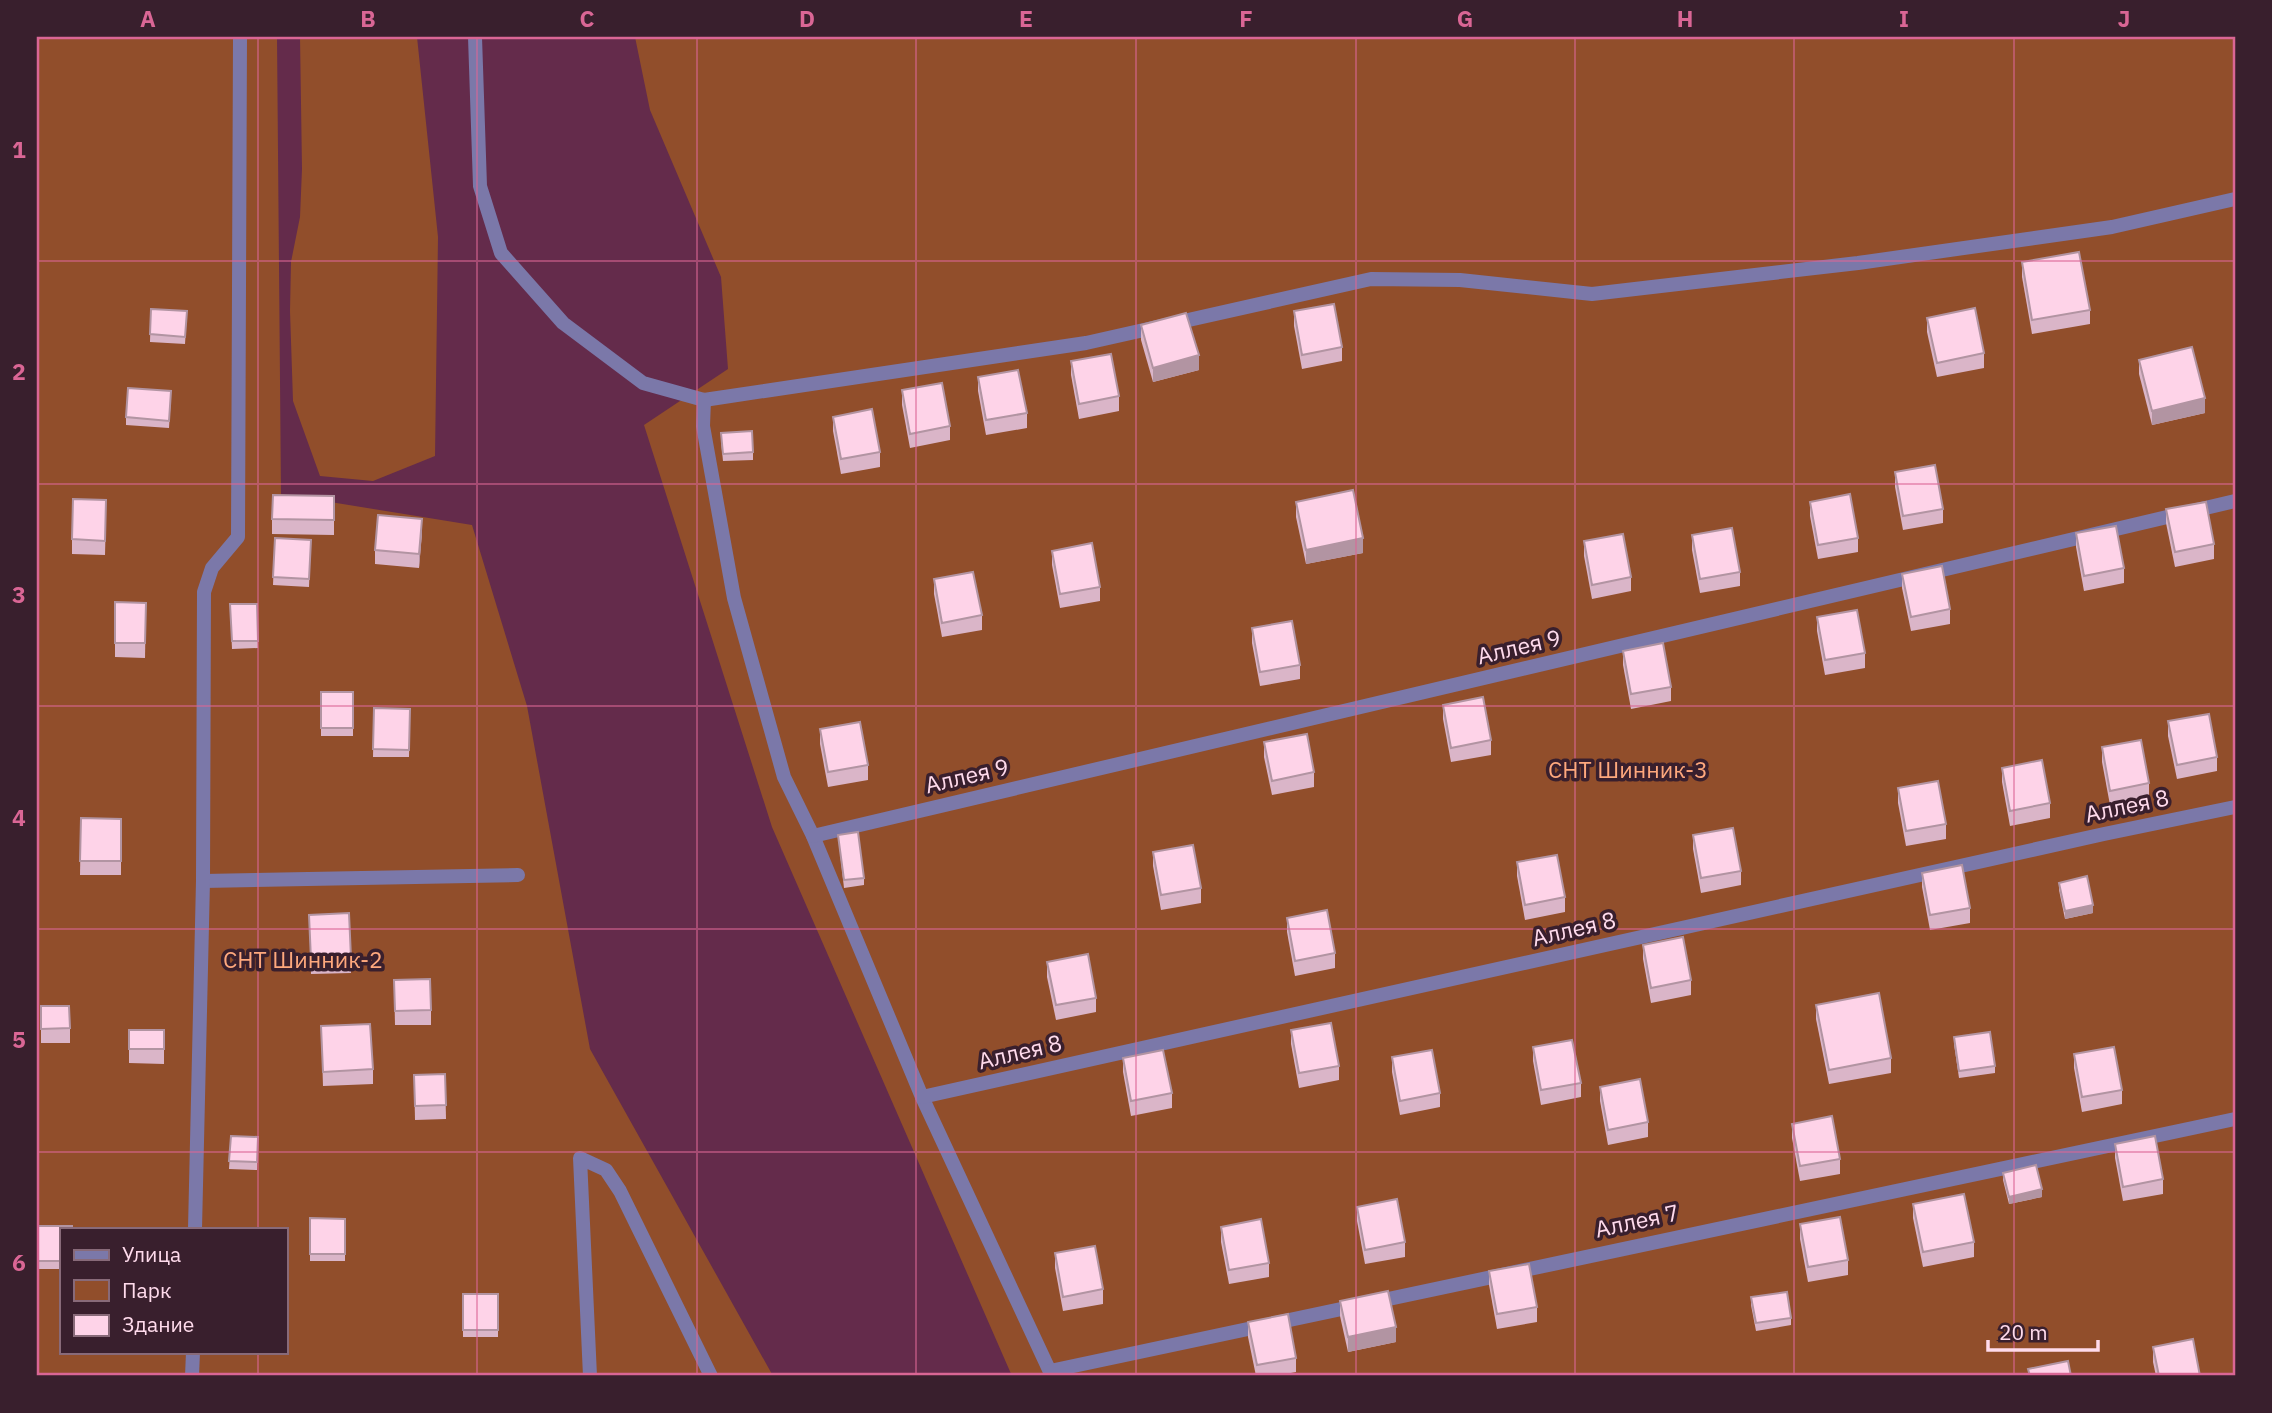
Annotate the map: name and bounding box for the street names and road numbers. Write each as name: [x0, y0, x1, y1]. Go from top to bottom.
street label: Аллея 9: [1474, 622, 1564, 670]
street label: Аллея 9: [922, 751, 1012, 799]
street label: Аллея 8: [2082, 781, 2172, 829]
street label: Аллея 8: [1529, 904, 1619, 952]
street label: Аллея 8: [975, 1027, 1065, 1075]
street label: Аллея 7: [1592, 1196, 1682, 1244]

